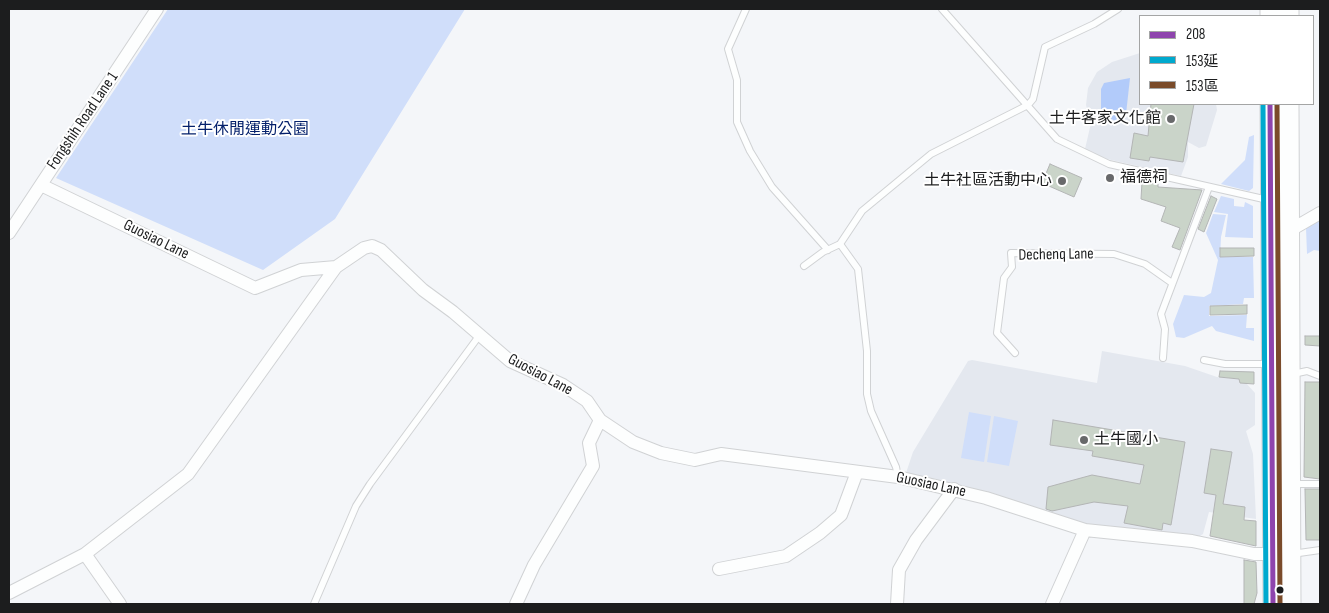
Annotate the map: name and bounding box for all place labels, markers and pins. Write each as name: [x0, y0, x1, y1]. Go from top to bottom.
place label: 土牛客家文化館: [1049, 109, 1161, 129]
marker: 土牛客家文化館: [1165, 113, 1177, 125]
place label: 福德祠: [1120, 168, 1168, 188]
place label: 土牛社區活動中心: [924, 171, 1052, 191]
marker: 福德祠: [1104, 172, 1116, 184]
marker: 土牛社區活動中心: [1056, 175, 1068, 187]
place label: 土牛國小: [1094, 430, 1158, 450]
marker: 土牛國小: [1078, 434, 1090, 446]
unlabelled marker: [1275, 585, 1285, 595]

